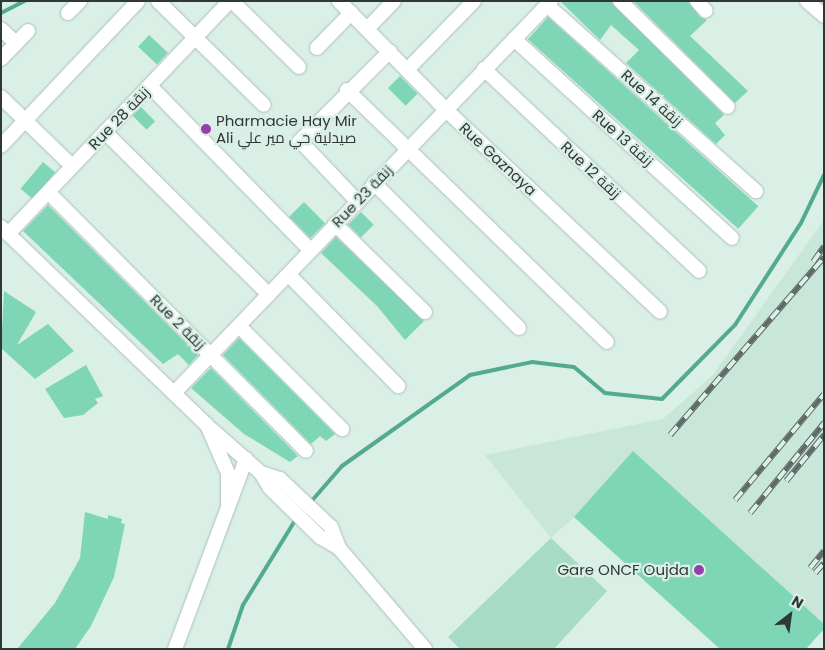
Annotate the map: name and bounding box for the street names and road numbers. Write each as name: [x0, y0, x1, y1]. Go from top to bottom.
street label: Rue 14 زنقة: [618, 66, 686, 130]
street label: Rue 28 زنقة: [85, 83, 153, 153]
street label: Rue 13 زنقة: [589, 106, 657, 170]
street label: Rue Gaznaya: [456, 119, 540, 199]
street label: Rue 12 زنقة: [557, 138, 625, 202]
street label: Rue 23 زنقة: [328, 161, 396, 231]
street label: Rue 2 زنقة: [147, 291, 209, 353]

